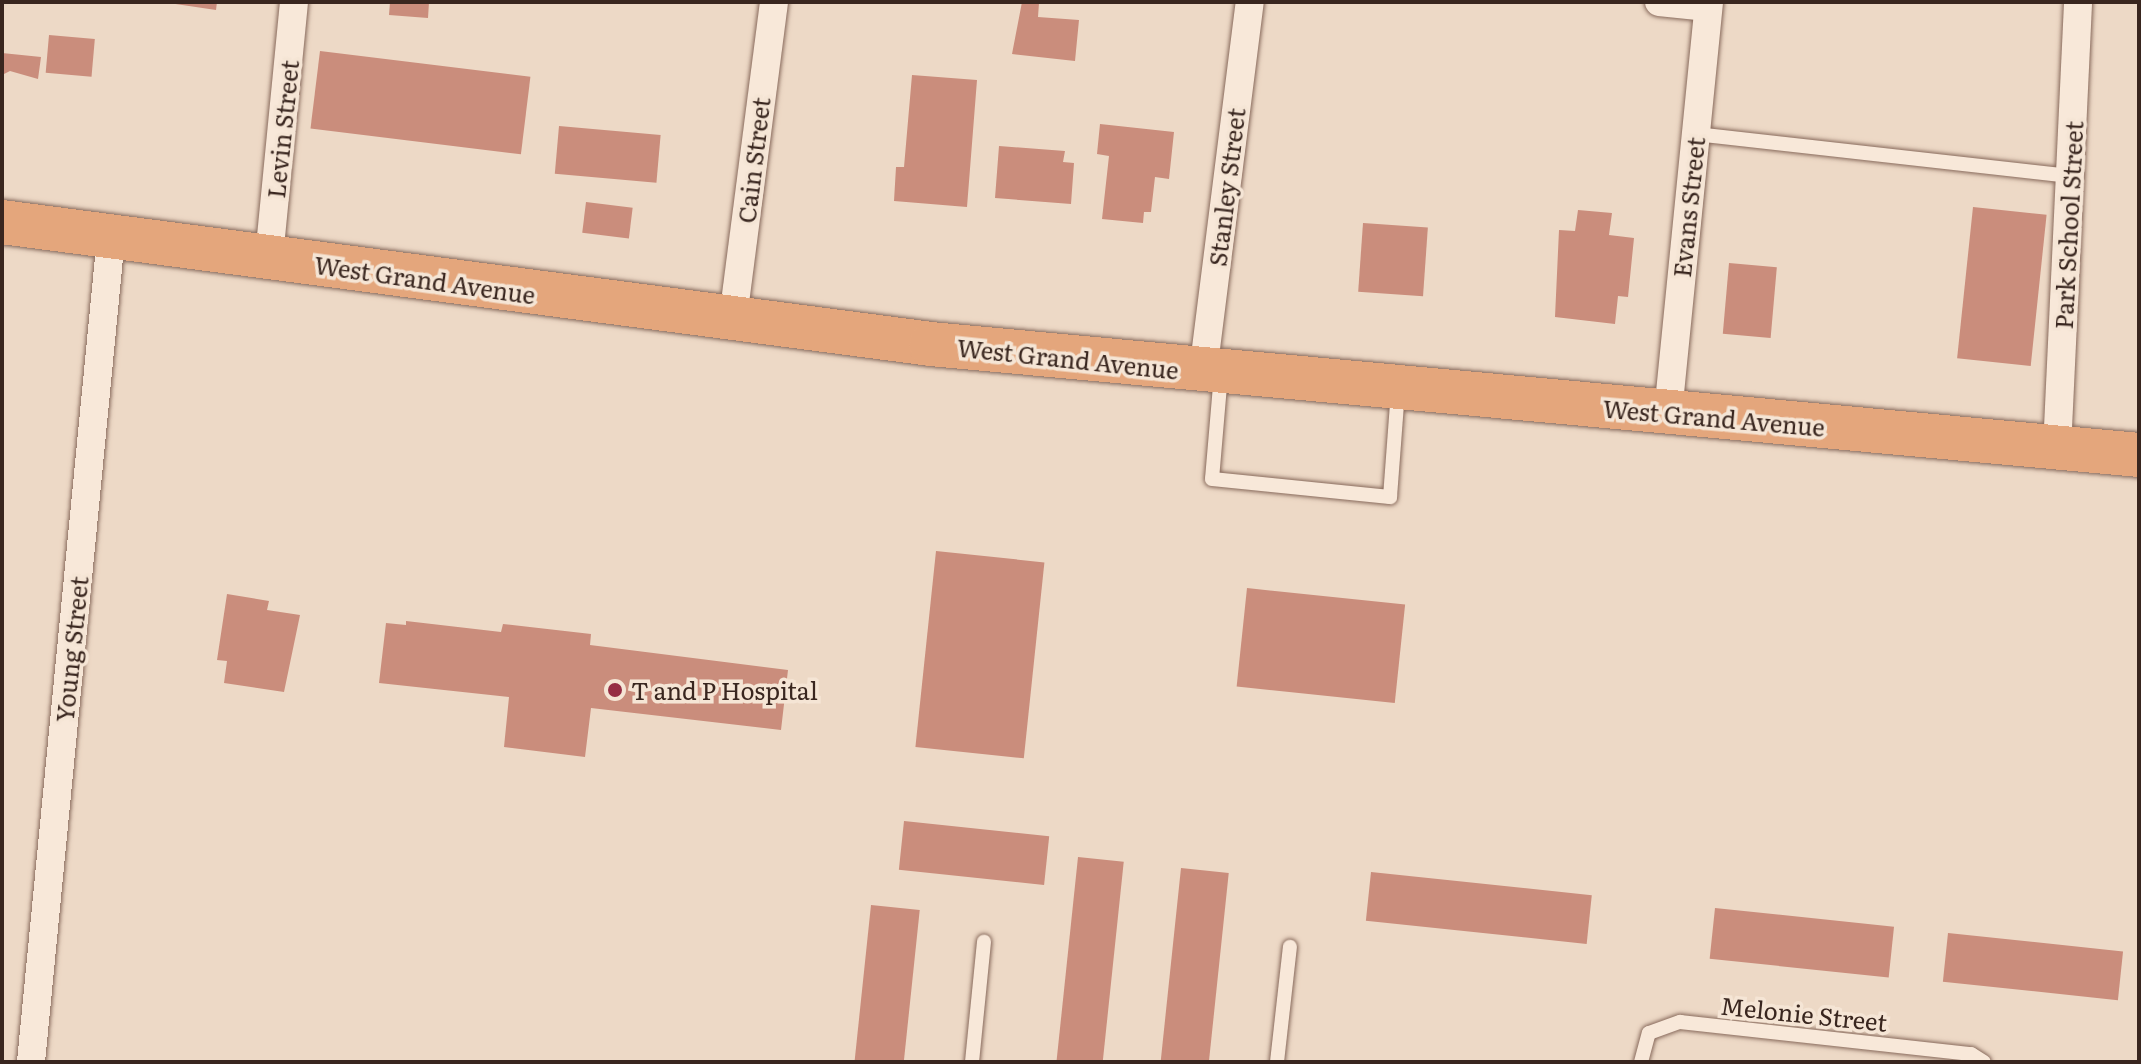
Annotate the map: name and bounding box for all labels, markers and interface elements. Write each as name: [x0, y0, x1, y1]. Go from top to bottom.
street label: Levin Street: [260, 58, 304, 200]
street label: Cain Street: [731, 95, 775, 225]
street label: Stanley Street: [1202, 106, 1250, 268]
street label: Park School Street: [2048, 120, 2088, 330]
street label: Evans Street: [1666, 135, 1710, 279]
street label: West Grand Avenue: [313, 249, 537, 309]
street label: West Grand Avenue: [956, 332, 1180, 384]
street label: West Grand Avenue: [1602, 393, 1826, 441]
street label: Young Street: [49, 574, 93, 724]
place label: T and P Hospital: [631, 676, 818, 704]
marker: T and P Hospital: [606, 681, 624, 699]
street label: Melonie Street: [1719, 990, 1889, 1036]

